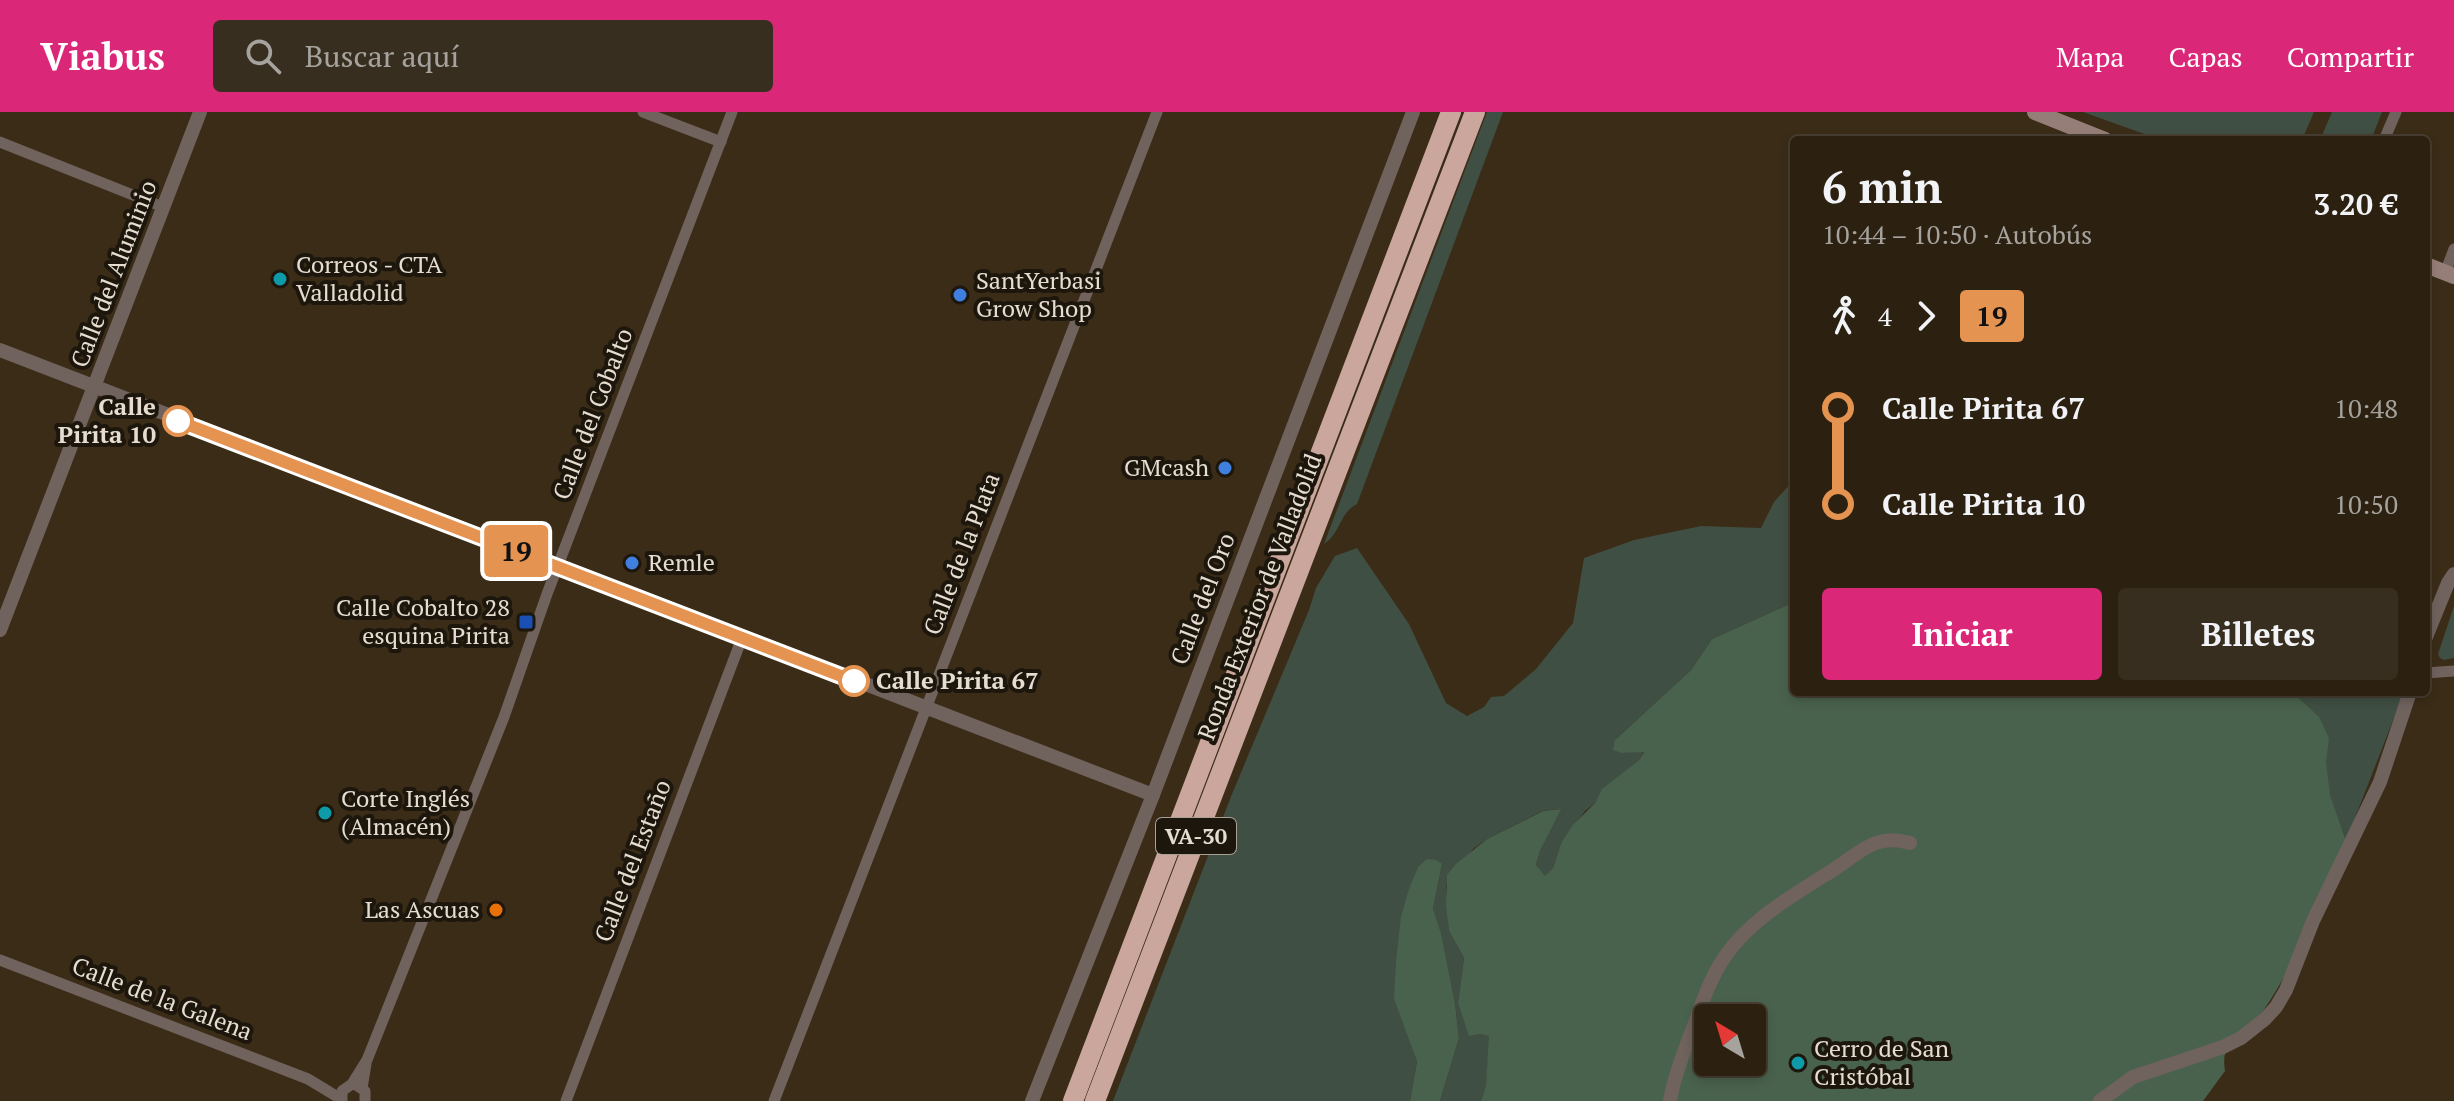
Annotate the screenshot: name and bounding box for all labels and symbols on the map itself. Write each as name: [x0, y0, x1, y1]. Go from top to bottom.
street label: Calle del Aluminio: [63, 175, 163, 372]
place label: Correos - CTA Valladolid: [296, 248, 443, 308]
place label: SantYerbasi Grow Shop: [976, 264, 1102, 324]
marker: Correos - CTA Valladolid: [271, 270, 289, 288]
marker: SantYerbasi Grow Shop: [951, 286, 969, 304]
street label: Calle del Cobalto: [545, 323, 639, 504]
place label: Calle Pirita 10: [58, 390, 156, 450]
marker: Calle Pirita 10: [163, 406, 193, 436]
street label: Ronda Exterior de Valladolid: [1190, 449, 1328, 744]
place label: GMcash: [1124, 451, 1209, 483]
marker: GMcash: [1216, 459, 1234, 477]
street label: Calle de la Plata: [915, 468, 1007, 639]
line badge: 19: [480, 525, 552, 577]
street label: Calle del Oro: [1162, 528, 1242, 669]
place label: Remle: [648, 546, 715, 578]
marker: Remle: [623, 554, 641, 572]
place label: Calle Cobalto 28 esquina Pirita: [336, 591, 510, 651]
marker: Calle Cobalto 28 esquina Pirita: [517, 613, 535, 631]
place label: Calle Pirita 67: [876, 664, 1039, 696]
marker: Calle Pirita 67: [839, 666, 869, 696]
street label: Calle del Estaño: [586, 775, 678, 946]
place label: Corte Inglés (Almacén): [341, 782, 470, 842]
marker: Corte Inglés (Almacén): [316, 804, 334, 822]
road number: VA-30: [1156, 818, 1236, 854]
place label: Las Ascuas: [365, 893, 480, 925]
marker: Las Ascuas: [487, 901, 505, 919]
street label: Calle de la Galena: [68, 949, 257, 1047]
north arrow: [1694, 1004, 1766, 1076]
place label: Cerro de San Cristóbal: [1814, 1032, 1949, 1092]
marker: Cerro de San Cristóbal: [1789, 1054, 1807, 1072]

